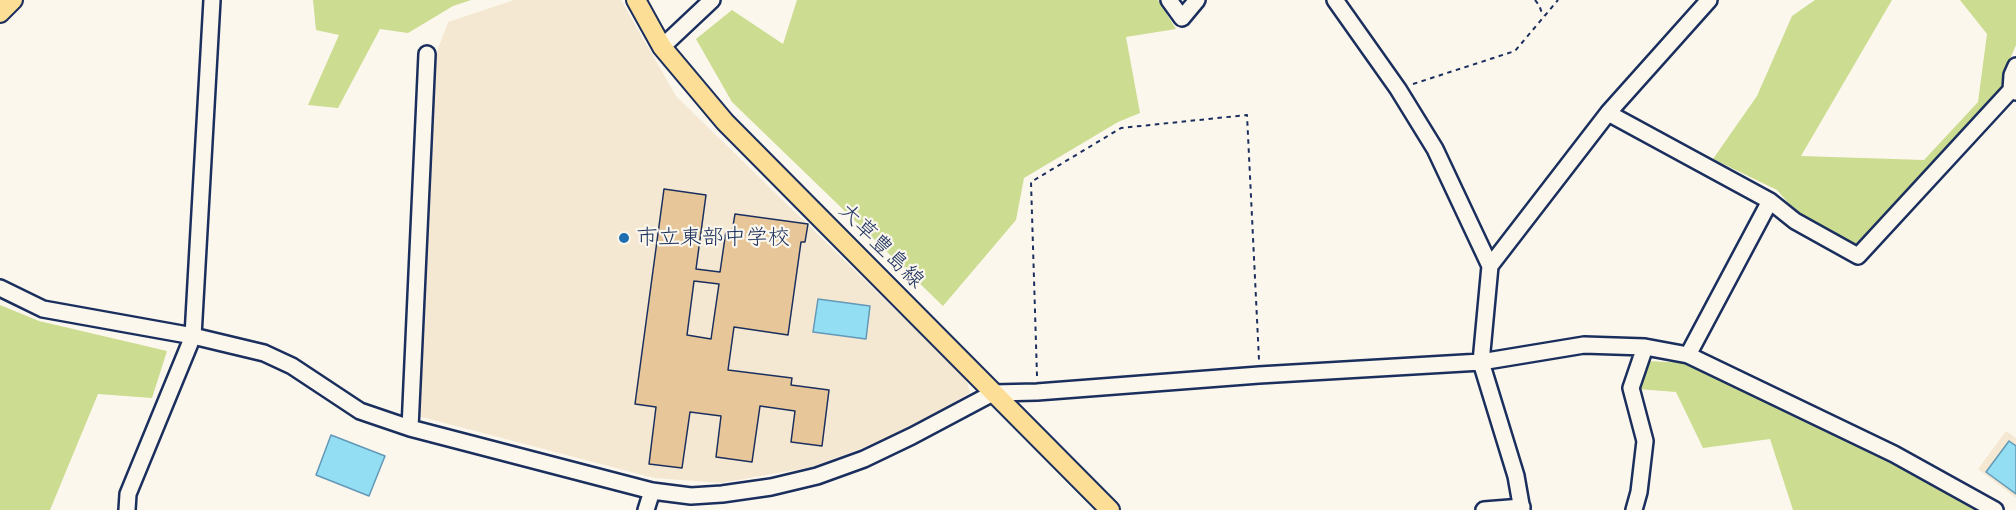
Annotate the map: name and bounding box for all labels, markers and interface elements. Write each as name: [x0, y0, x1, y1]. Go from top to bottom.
street label: 大草豊島線: [833, 198, 929, 294]
place label: 市立東部中学校: [636, 225, 790, 251]
marker: 市立東部中学校: [617, 231, 631, 245]

